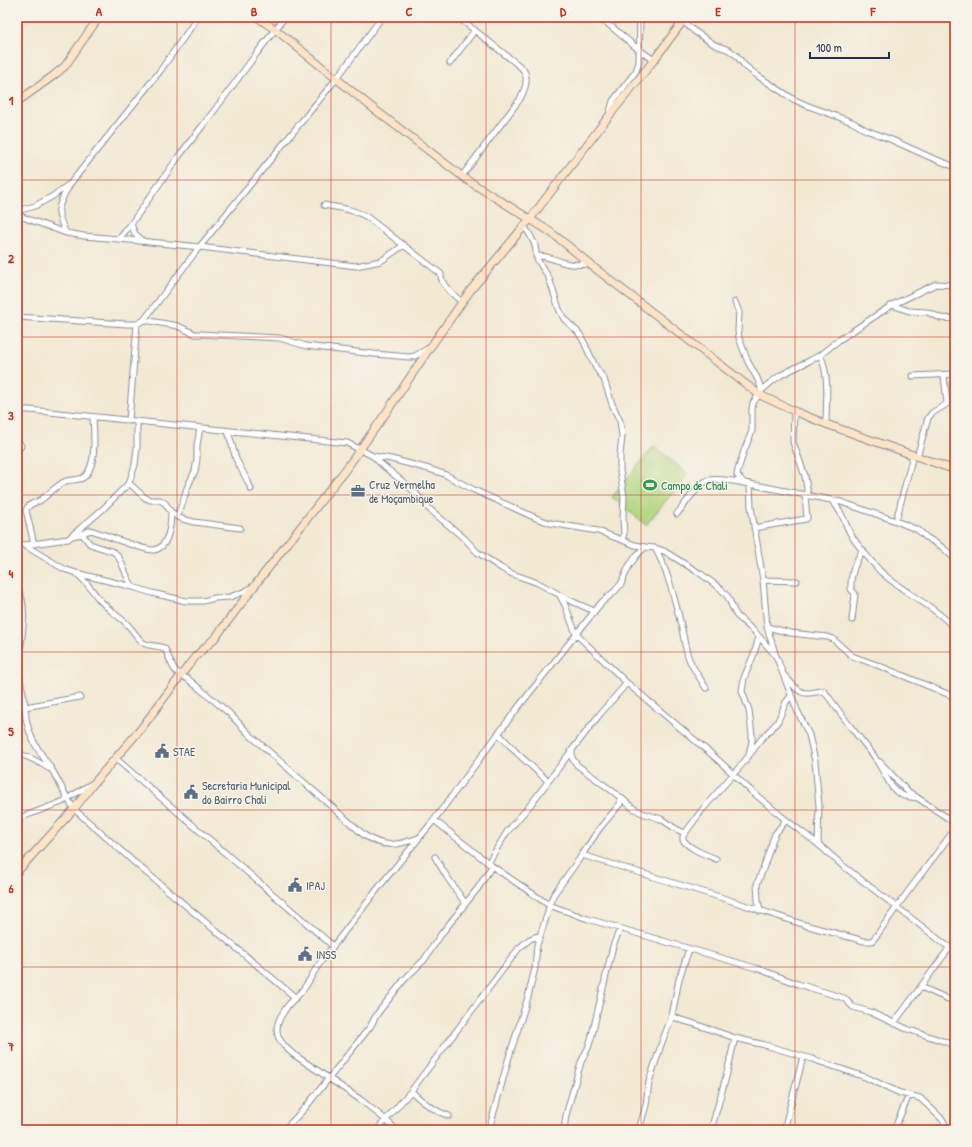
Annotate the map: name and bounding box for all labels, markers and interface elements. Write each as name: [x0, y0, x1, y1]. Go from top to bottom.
text: A: [96, 2, 103, 20]
text: B: [251, 2, 258, 20]
text: C: [405, 2, 413, 20]
text: D: [560, 2, 567, 20]
text: E: [715, 2, 721, 20]
text: F: [870, 2, 877, 20]
scale bar: [810, 34, 889, 60]
text: 100 m: [816, 39, 842, 56]
text: 1: [9, 91, 14, 109]
text: 2: [8, 249, 15, 267]
text: 3: [8, 406, 14, 424]
place label: Cruz Vermelha de Moçambique: [369, 476, 435, 507]
sports icon: Campo de Chali: [642, 477, 658, 493]
place label: Campo de Chali: [661, 477, 728, 494]
office icon: Cruz Vermelha de Moçambique: [350, 483, 366, 499]
text: 4: [9, 564, 14, 582]
text: 5: [8, 722, 14, 740]
public building icon: STAE: [154, 743, 170, 759]
place label: STAE: [173, 743, 196, 760]
place label: Secretaria Municipal do Bairro Chali: [202, 777, 291, 808]
public building icon: Secretaria Municipal do Bairro Chali: [183, 784, 199, 800]
public building icon: IPAJ: [287, 877, 303, 893]
place label: IPAJ: [306, 877, 325, 894]
text: 6: [8, 879, 14, 897]
public building icon: INSS: [297, 946, 313, 962]
place label: INSS: [316, 946, 337, 963]
text: 7: [7, 1037, 15, 1055]

